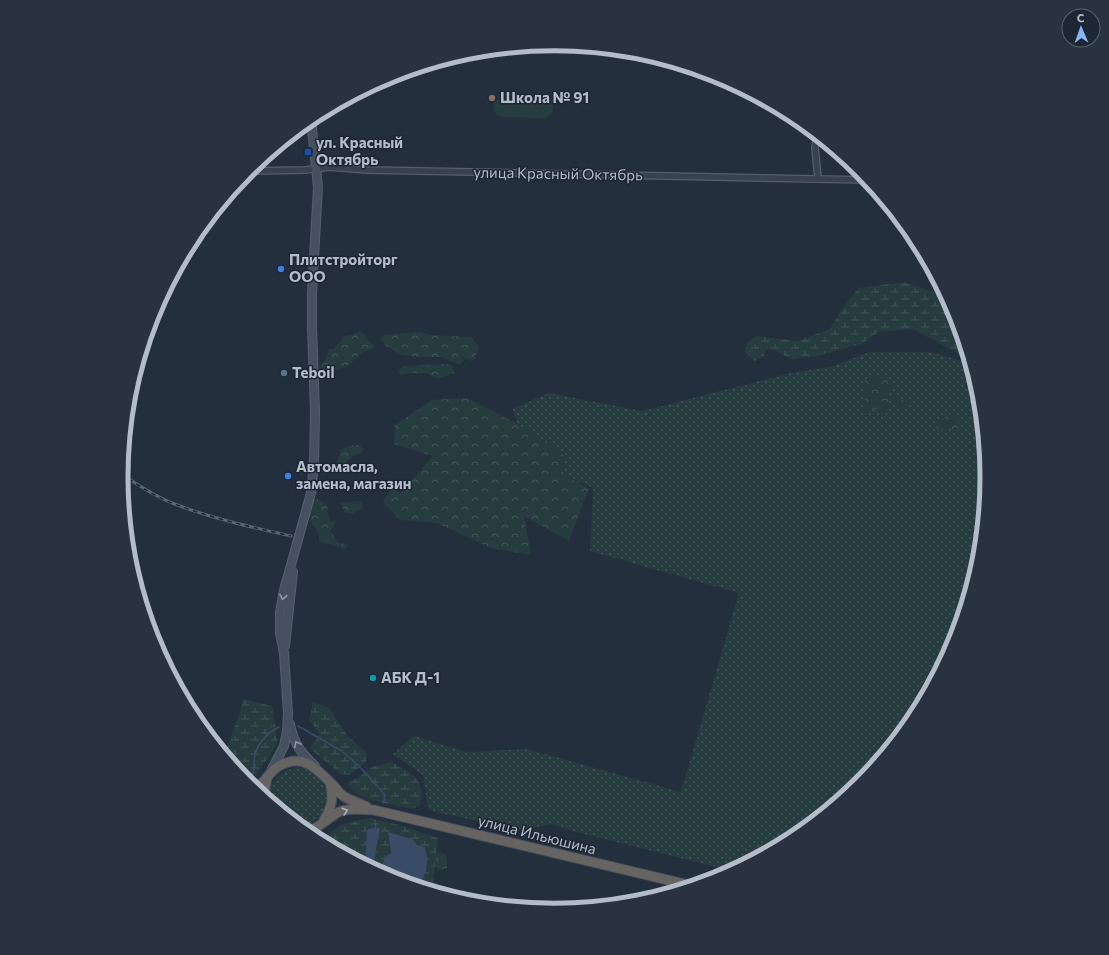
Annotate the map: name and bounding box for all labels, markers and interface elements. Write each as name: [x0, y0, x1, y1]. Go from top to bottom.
north arrow: [1061, 8, 1101, 48]
text: С: [1077, 11, 1085, 24]
place label: Школа № 91: [500, 88, 589, 106]
marker: Школа № 91: [487, 93, 497, 103]
place label: ул. Красный Октябрь: [316, 133, 403, 168]
marker: ул. Красный Октябрь: [303, 147, 313, 157]
street label: улица Красный Октябрь: [473, 163, 643, 183]
place label: Плитстройторг ООО: [289, 250, 398, 285]
marker: Плитстройторг ООО: [276, 264, 286, 274]
place label: Teboil: [292, 363, 335, 381]
marker: Teboil: [279, 368, 289, 378]
place label: Автомасла, замена, магазин: [296, 457, 411, 492]
marker: Автомасла, замена, магазин: [283, 471, 293, 481]
one-way arrow: [279, 594, 288, 601]
place label: АБК Д-1: [381, 668, 440, 686]
marker: АБК Д-1: [368, 673, 378, 683]
one-way arrow: [294, 741, 302, 748]
one-way arrow: [341, 807, 348, 816]
street label: улица Ильюшина: [476, 811, 598, 857]

